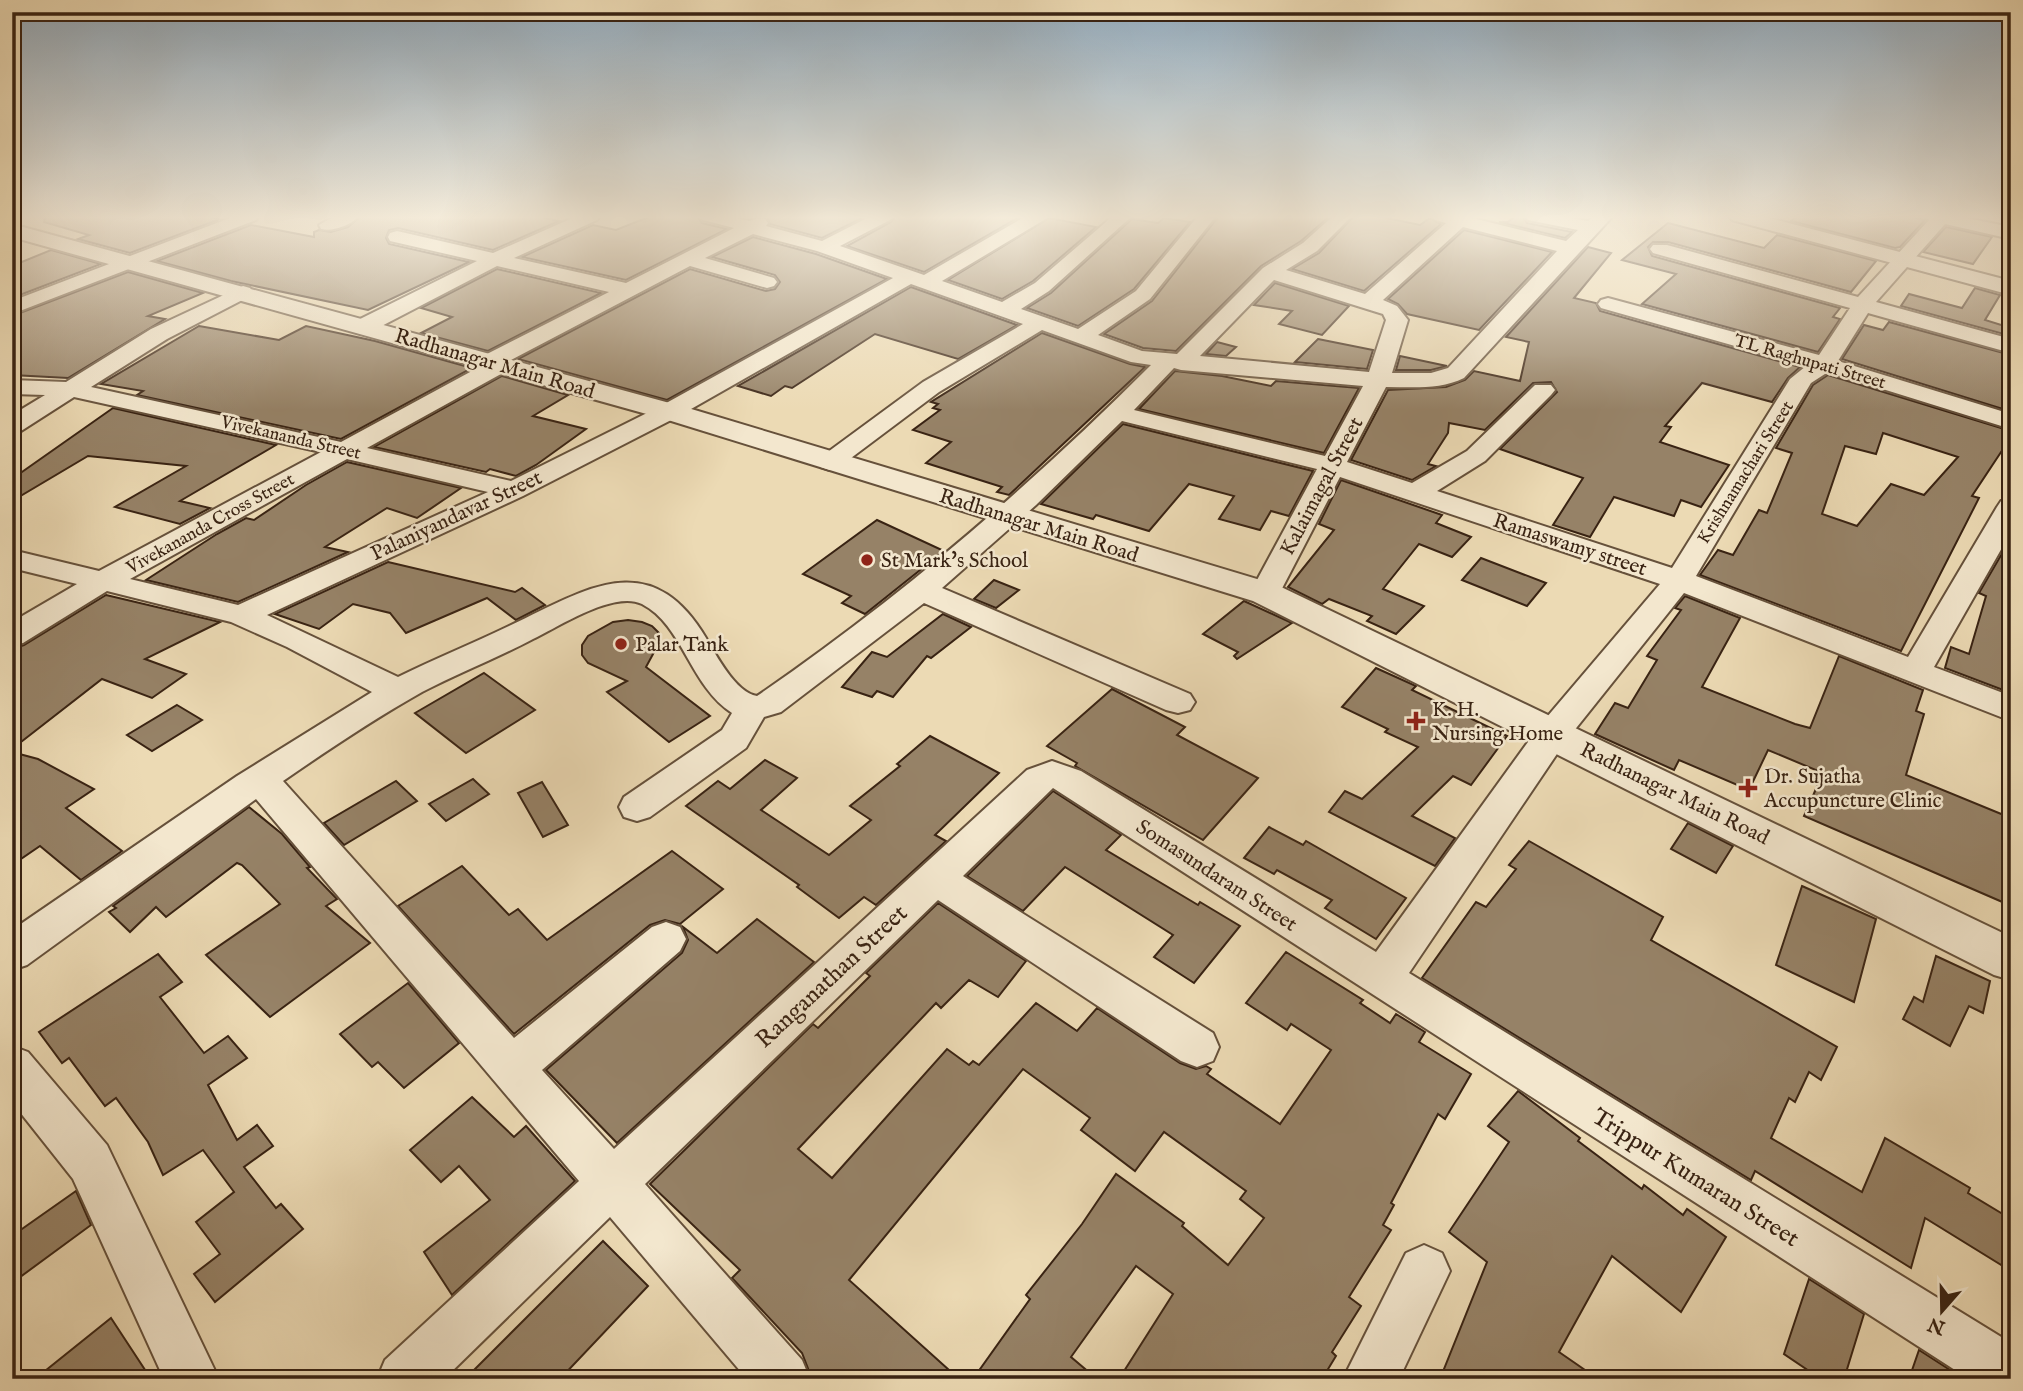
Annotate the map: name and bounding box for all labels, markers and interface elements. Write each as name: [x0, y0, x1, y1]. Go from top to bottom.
street label: Radhanagar Main Road: [391, 323, 599, 406]
street label: TL Raghupati Street: [1731, 330, 1888, 395]
street label: Krishnamachari Street: [1693, 397, 1800, 549]
street label: Vivekananda Street: [217, 411, 363, 466]
street label: Kalaimagal Street: [1274, 413, 1370, 561]
street label: Palaniyandavar Street: [367, 465, 547, 568]
street label: Vivekananda Cross Street: [122, 469, 299, 581]
street label: Radhanagar Main Road: [936, 483, 1142, 570]
street label: Ramaswamy street: [1489, 508, 1650, 583]
place label: St Mark's School: [881, 548, 1028, 575]
marker: St Mark's School: [859, 552, 875, 568]
place label: Palar Tank: [635, 632, 729, 659]
marker: Palar Tank: [613, 636, 629, 652]
place label: K. H. Nursing Home: [1432, 697, 1564, 748]
marker: K. H. Nursing Home: [1406, 711, 1426, 731]
street label: Radhanagar Main Road: [1575, 737, 1774, 852]
place label: Dr. Sujatha Accupuncture Clinic: [1763, 764, 1942, 815]
marker: Dr. Sujatha Accupuncture Clinic: [1738, 778, 1758, 798]
street label: Somasundaram Street: [1130, 814, 1302, 938]
street label: Ranganathan Street: [749, 899, 915, 1056]
street label: Trippur Kumaran Street: [1586, 1102, 1805, 1255]
north arrow: [1908, 1276, 1978, 1346]
text: N: [1925, 1311, 1950, 1340]

